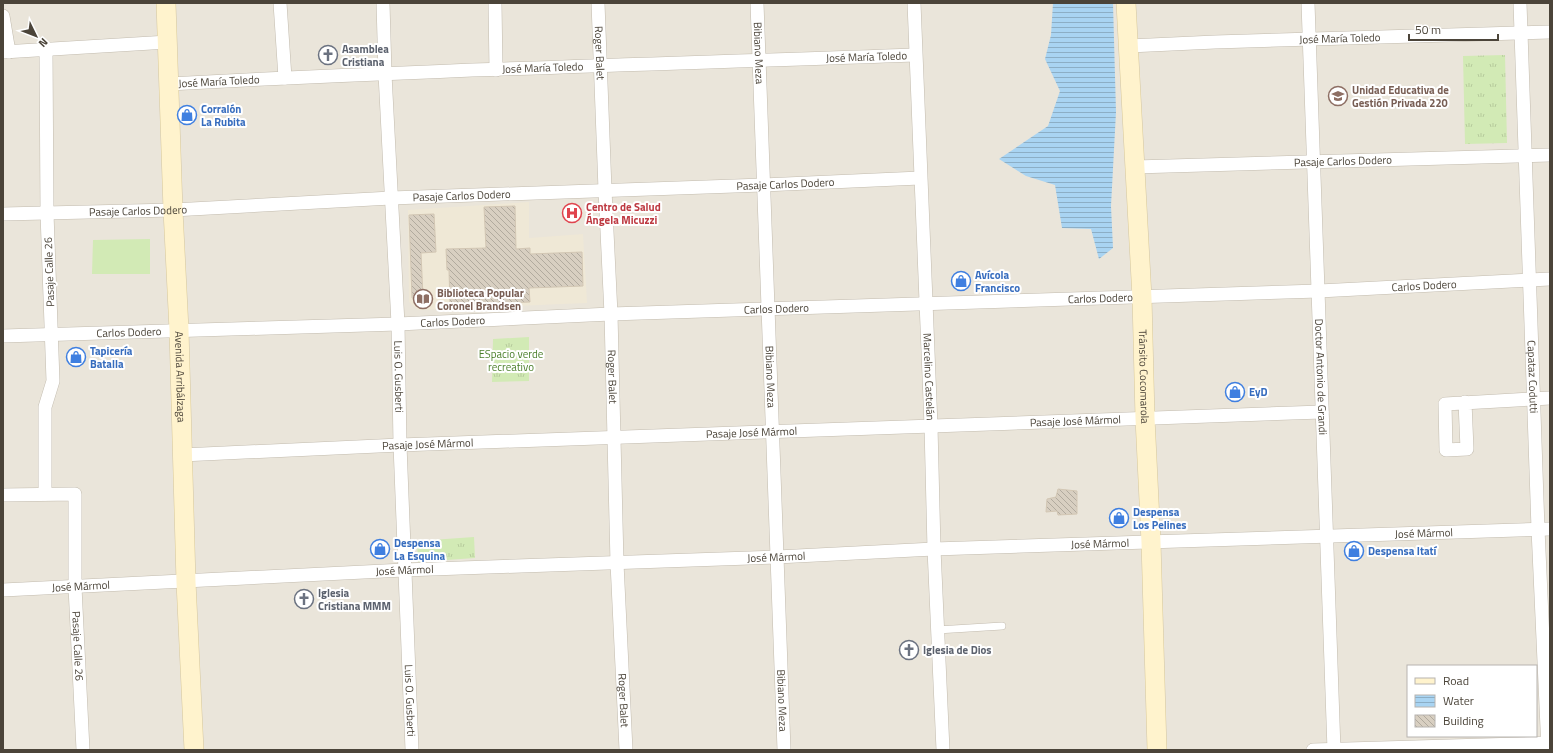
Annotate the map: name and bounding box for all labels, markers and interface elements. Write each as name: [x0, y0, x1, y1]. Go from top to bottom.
north arrow: [16, 16, 56, 56]
scale bar: [1409, 16, 1498, 42]
text: 50 m: [1415, 20, 1441, 39]
street label: Bibiano Meza: [750, 22, 768, 85]
street label: Roger Balet: [591, 26, 609, 80]
street label: José María Toledo: [1299, 29, 1381, 47]
text: N: [35, 35, 52, 51]
place label: Asamblea Cristiana: [342, 41, 389, 70]
church icon: Asamblea Cristiana: [317, 44, 339, 66]
street label: José María Toledo: [826, 47, 908, 66]
street label: José María Toledo: [502, 58, 584, 77]
street label: José María Toledo: [178, 71, 260, 91]
place label: Unidad Educativa de Gestión Privada 220: [1352, 82, 1449, 111]
school or university icon: Unidad Educativa de Gestión Privada 220: [1327, 85, 1349, 107]
place label: Corralón La Rubita: [201, 101, 246, 130]
shop icon: Corralón La Rubita: [176, 104, 198, 126]
street label: Pasaje Carlos Dodero: [1294, 152, 1392, 170]
street label: Pasaje Carlos Dodero: [736, 174, 835, 194]
street label: Pasaje Carlos Dodero: [412, 186, 511, 205]
place label: Centro de Salud Ángela Micuzzi: [586, 199, 661, 228]
street label: Pasaje Carlos Dodero: [89, 201, 188, 220]
hospital icon: Centro de Salud Ángela Micuzzi: [561, 202, 583, 224]
street label: Pasaje Calle 26: [40, 237, 58, 307]
place label: Avícola Francisco: [975, 267, 1020, 296]
shop icon: Avícola Francisco: [950, 270, 972, 292]
street label: Carlos Dodero: [1391, 276, 1457, 295]
place label: Biblioteca Popular Coronel Brandsen: [437, 285, 524, 314]
library icon: Biblioteca Popular Coronel Brandsen: [412, 288, 434, 310]
street label: Carlos Dodero: [1068, 289, 1133, 307]
street label: Carlos Dodero: [744, 300, 809, 318]
street label: Carlos Dodero: [420, 312, 486, 331]
street label: Doctor Antonio de Grandi: [1311, 318, 1331, 435]
street label: Carlos Dodero: [96, 323, 162, 341]
street label: Tránsito Cocomarola: [1135, 329, 1153, 425]
street label: Avenida Arribálzaga: [171, 331, 190, 423]
street label: Marcelino Castelán: [919, 332, 939, 421]
street label: Luis O. Gusberti: [390, 340, 407, 413]
street label: Capataz Codutti: [1524, 340, 1542, 414]
place label: Tapicería Batalla: [90, 343, 133, 372]
street label: Bibiano Meza: [761, 345, 780, 409]
shop icon: Tapicería Batalla: [65, 346, 87, 368]
park label: ESpacio verde recreativo: [479, 346, 544, 375]
street label: Roger Balet: [604, 349, 621, 404]
shop icon: EyD: [1224, 381, 1246, 403]
place label: EyD: [1249, 384, 1268, 400]
street label: Pasaje José Mármol: [1029, 411, 1121, 430]
street label: Pasaje José Mármol: [706, 423, 797, 442]
street label: Pasaje José Mármol: [382, 434, 474, 454]
place label: Despensa Los Pelines: [1133, 504, 1186, 533]
shop icon: Despensa Los Pelines: [1108, 507, 1130, 529]
street label: José Mármol: [1394, 524, 1453, 542]
place label: Despensa La Esquina: [394, 535, 445, 564]
street label: José Mármol: [1071, 535, 1129, 553]
shop icon: Despensa La Esquina: [369, 538, 391, 560]
shop icon: Despensa Itatí: [1343, 540, 1365, 562]
place label: Despensa Itatí: [1368, 543, 1438, 559]
street label: José Mármol: [747, 548, 806, 566]
street label: José Mármol: [375, 561, 434, 579]
street label: José Mármol: [51, 577, 110, 596]
place label: Iglesia Cristiana MMM: [318, 585, 391, 614]
church icon: Iglesia Cristiana MMM: [293, 588, 315, 610]
street label: Pasaje Calle 26: [68, 611, 88, 681]
church icon: Iglesia de Dios: [898, 639, 920, 661]
place label: Iglesia de Dios: [923, 642, 992, 658]
street label: Luis O. Gusberti: [401, 664, 419, 737]
legend: [1407, 665, 1537, 737]
street label: Bibiano Meza: [773, 669, 791, 732]
text: Road: [1443, 671, 1469, 690]
street label: Roger Balet: [614, 673, 633, 728]
text: Water: [1443, 691, 1474, 710]
text: Building: [1443, 711, 1484, 730]

